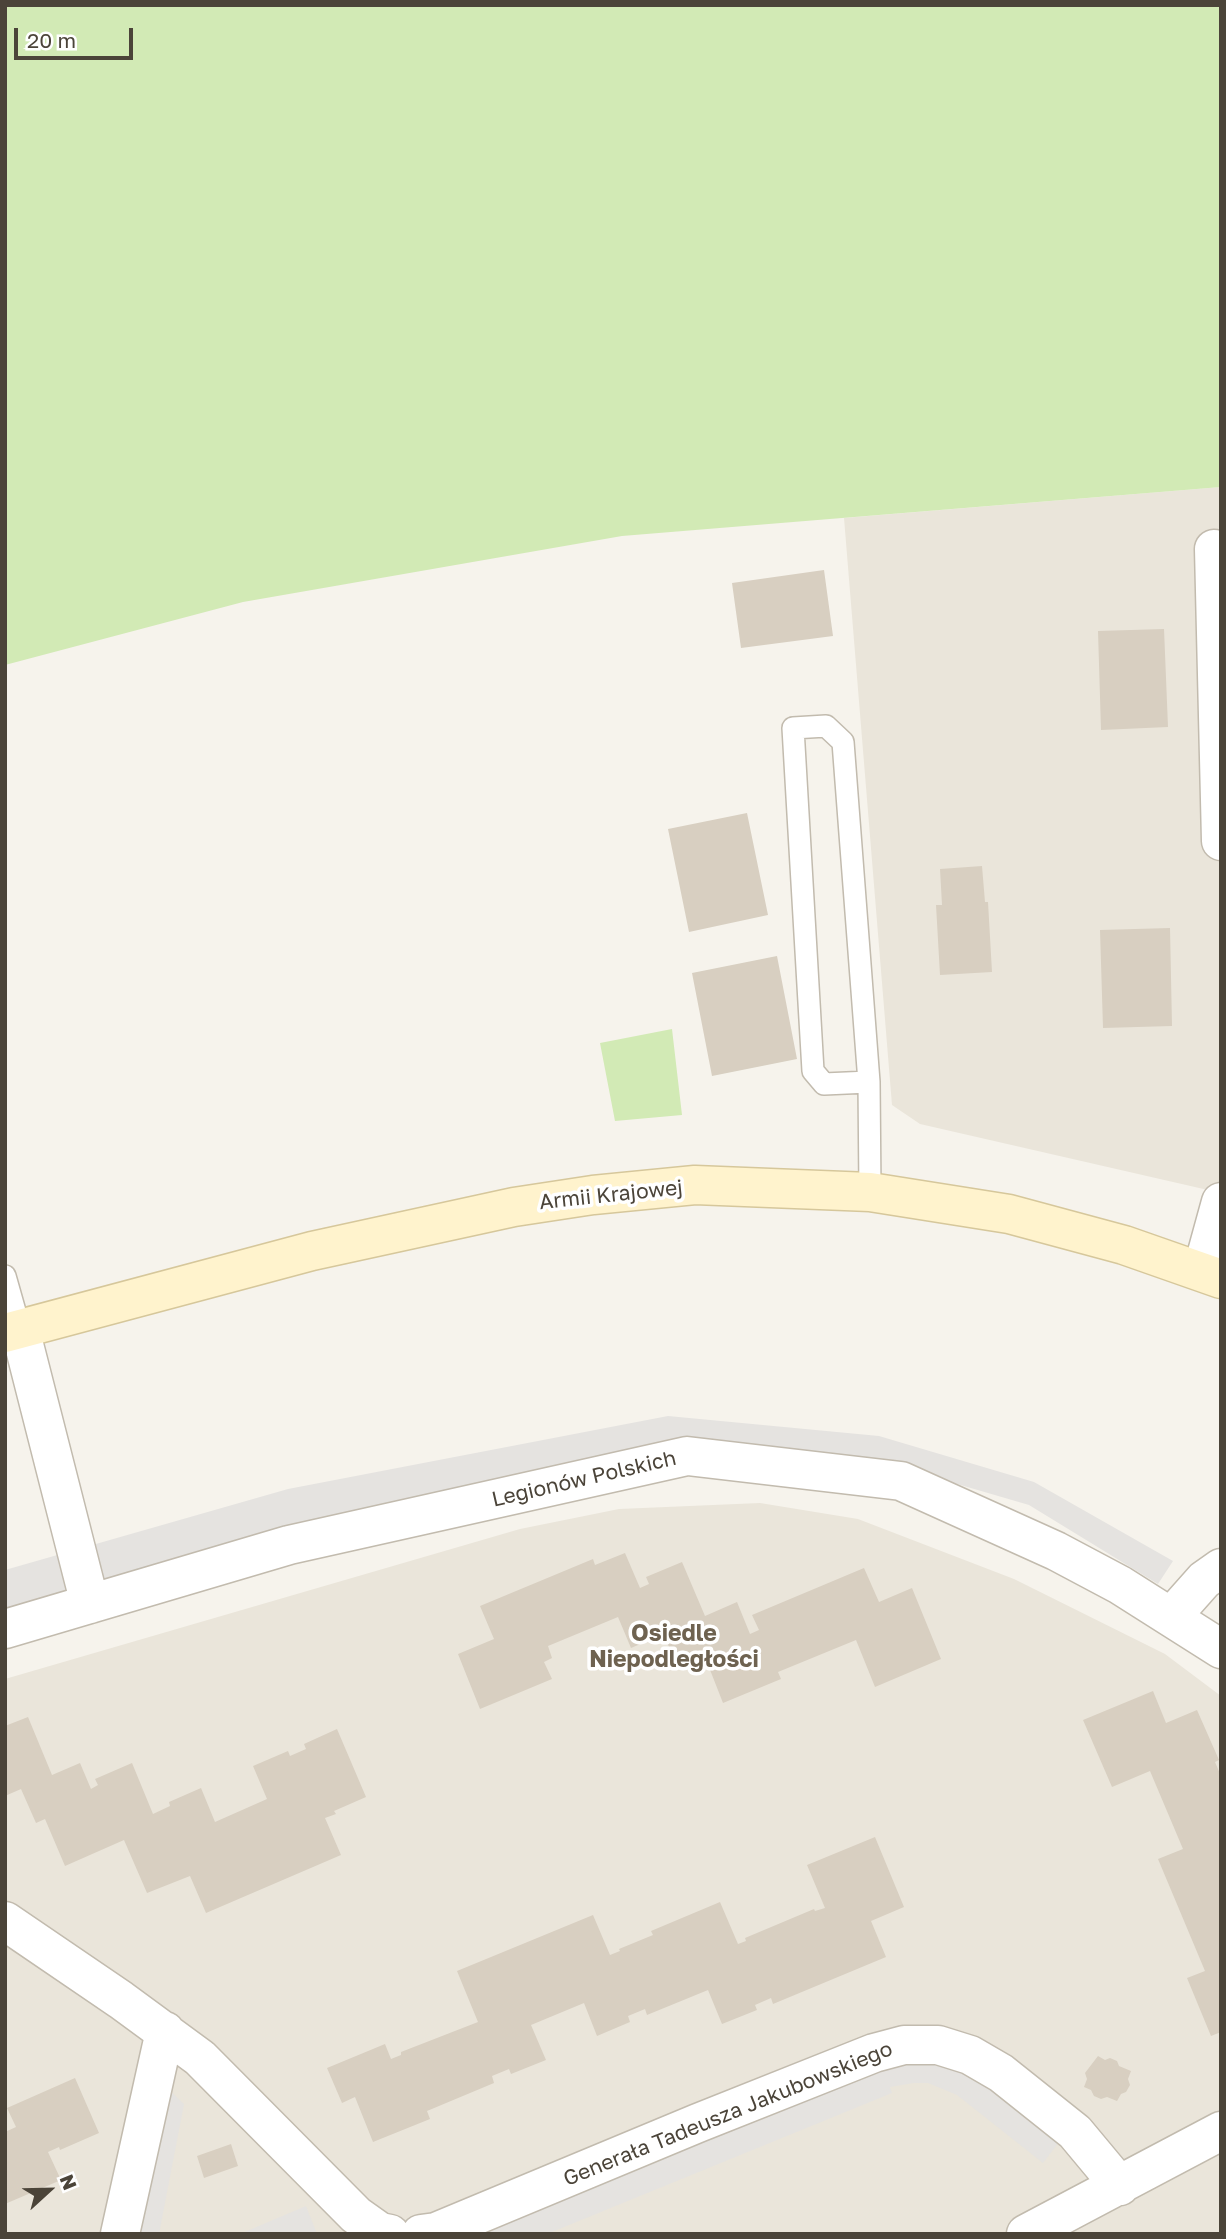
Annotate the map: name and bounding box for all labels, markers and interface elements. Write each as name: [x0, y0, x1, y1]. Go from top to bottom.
scale bar: [18, 14, 136, 58]
text: 20 m: [27, 27, 76, 53]
street label: Armii Krajowej: [538, 1175, 684, 1215]
street label: Legionów Polskich: [489, 1446, 679, 1512]
district label: Osiedle Niepodległości: [589, 1620, 759, 1674]
street label: Generała Tadeusza Jakubowskiego: [560, 2036, 896, 2192]
north arrow: [14, 2155, 84, 2225]
text: N: [56, 2171, 82, 2193]

